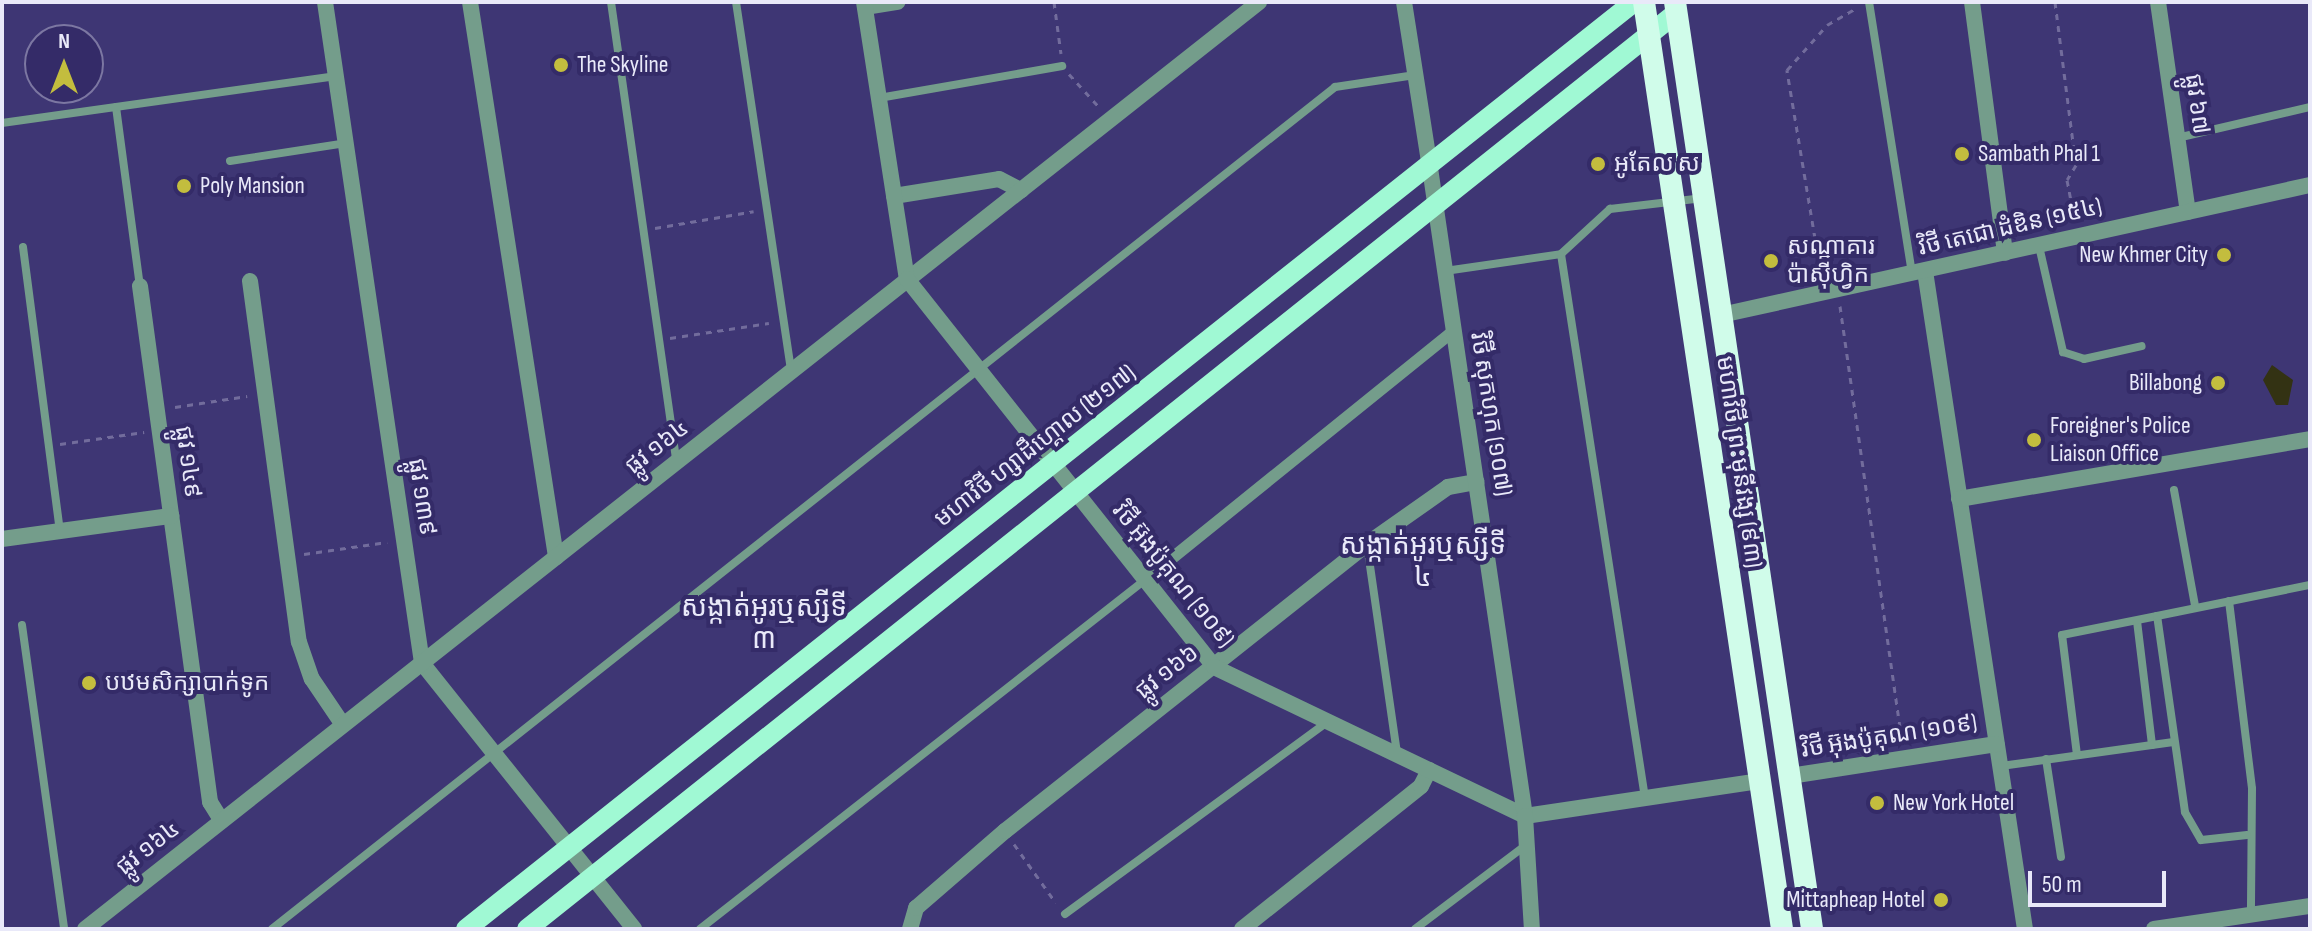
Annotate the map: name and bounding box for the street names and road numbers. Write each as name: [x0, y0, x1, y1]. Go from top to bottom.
street label: ផ្លូវ ៦៧: [2179, 72, 2215, 136]
street label: វិថី តេជោ ដំឌិន (១៥៤): [1915, 192, 2105, 262]
street label: វិថី សុកហុក (១០៧): [1464, 330, 1518, 498]
street label: មហាវិថី ព្រះមុនីវង្ស (៩៣): [1710, 354, 1768, 570]
street label: មហាវិថី ហ្សាដឹហ្គោល (២១៧): [929, 358, 1141, 534]
street label: ផ្លូវ ១៦៤: [620, 413, 694, 481]
street label: ផ្លូវ ១៤៩: [169, 424, 207, 500]
street label: ផ្លូវ ១៣៩: [402, 456, 442, 538]
street label: វិថី អ៊ុងប៉ូគុណ (១០៩): [1106, 497, 1240, 653]
street label: ផ្លូវ ១៦៦: [1130, 638, 1204, 706]
street label: វិថី អ៊ុងប៉ូគុណ (១០៩): [1799, 708, 1979, 764]
street label: ផ្លូវ ១៦៤: [111, 814, 185, 882]

